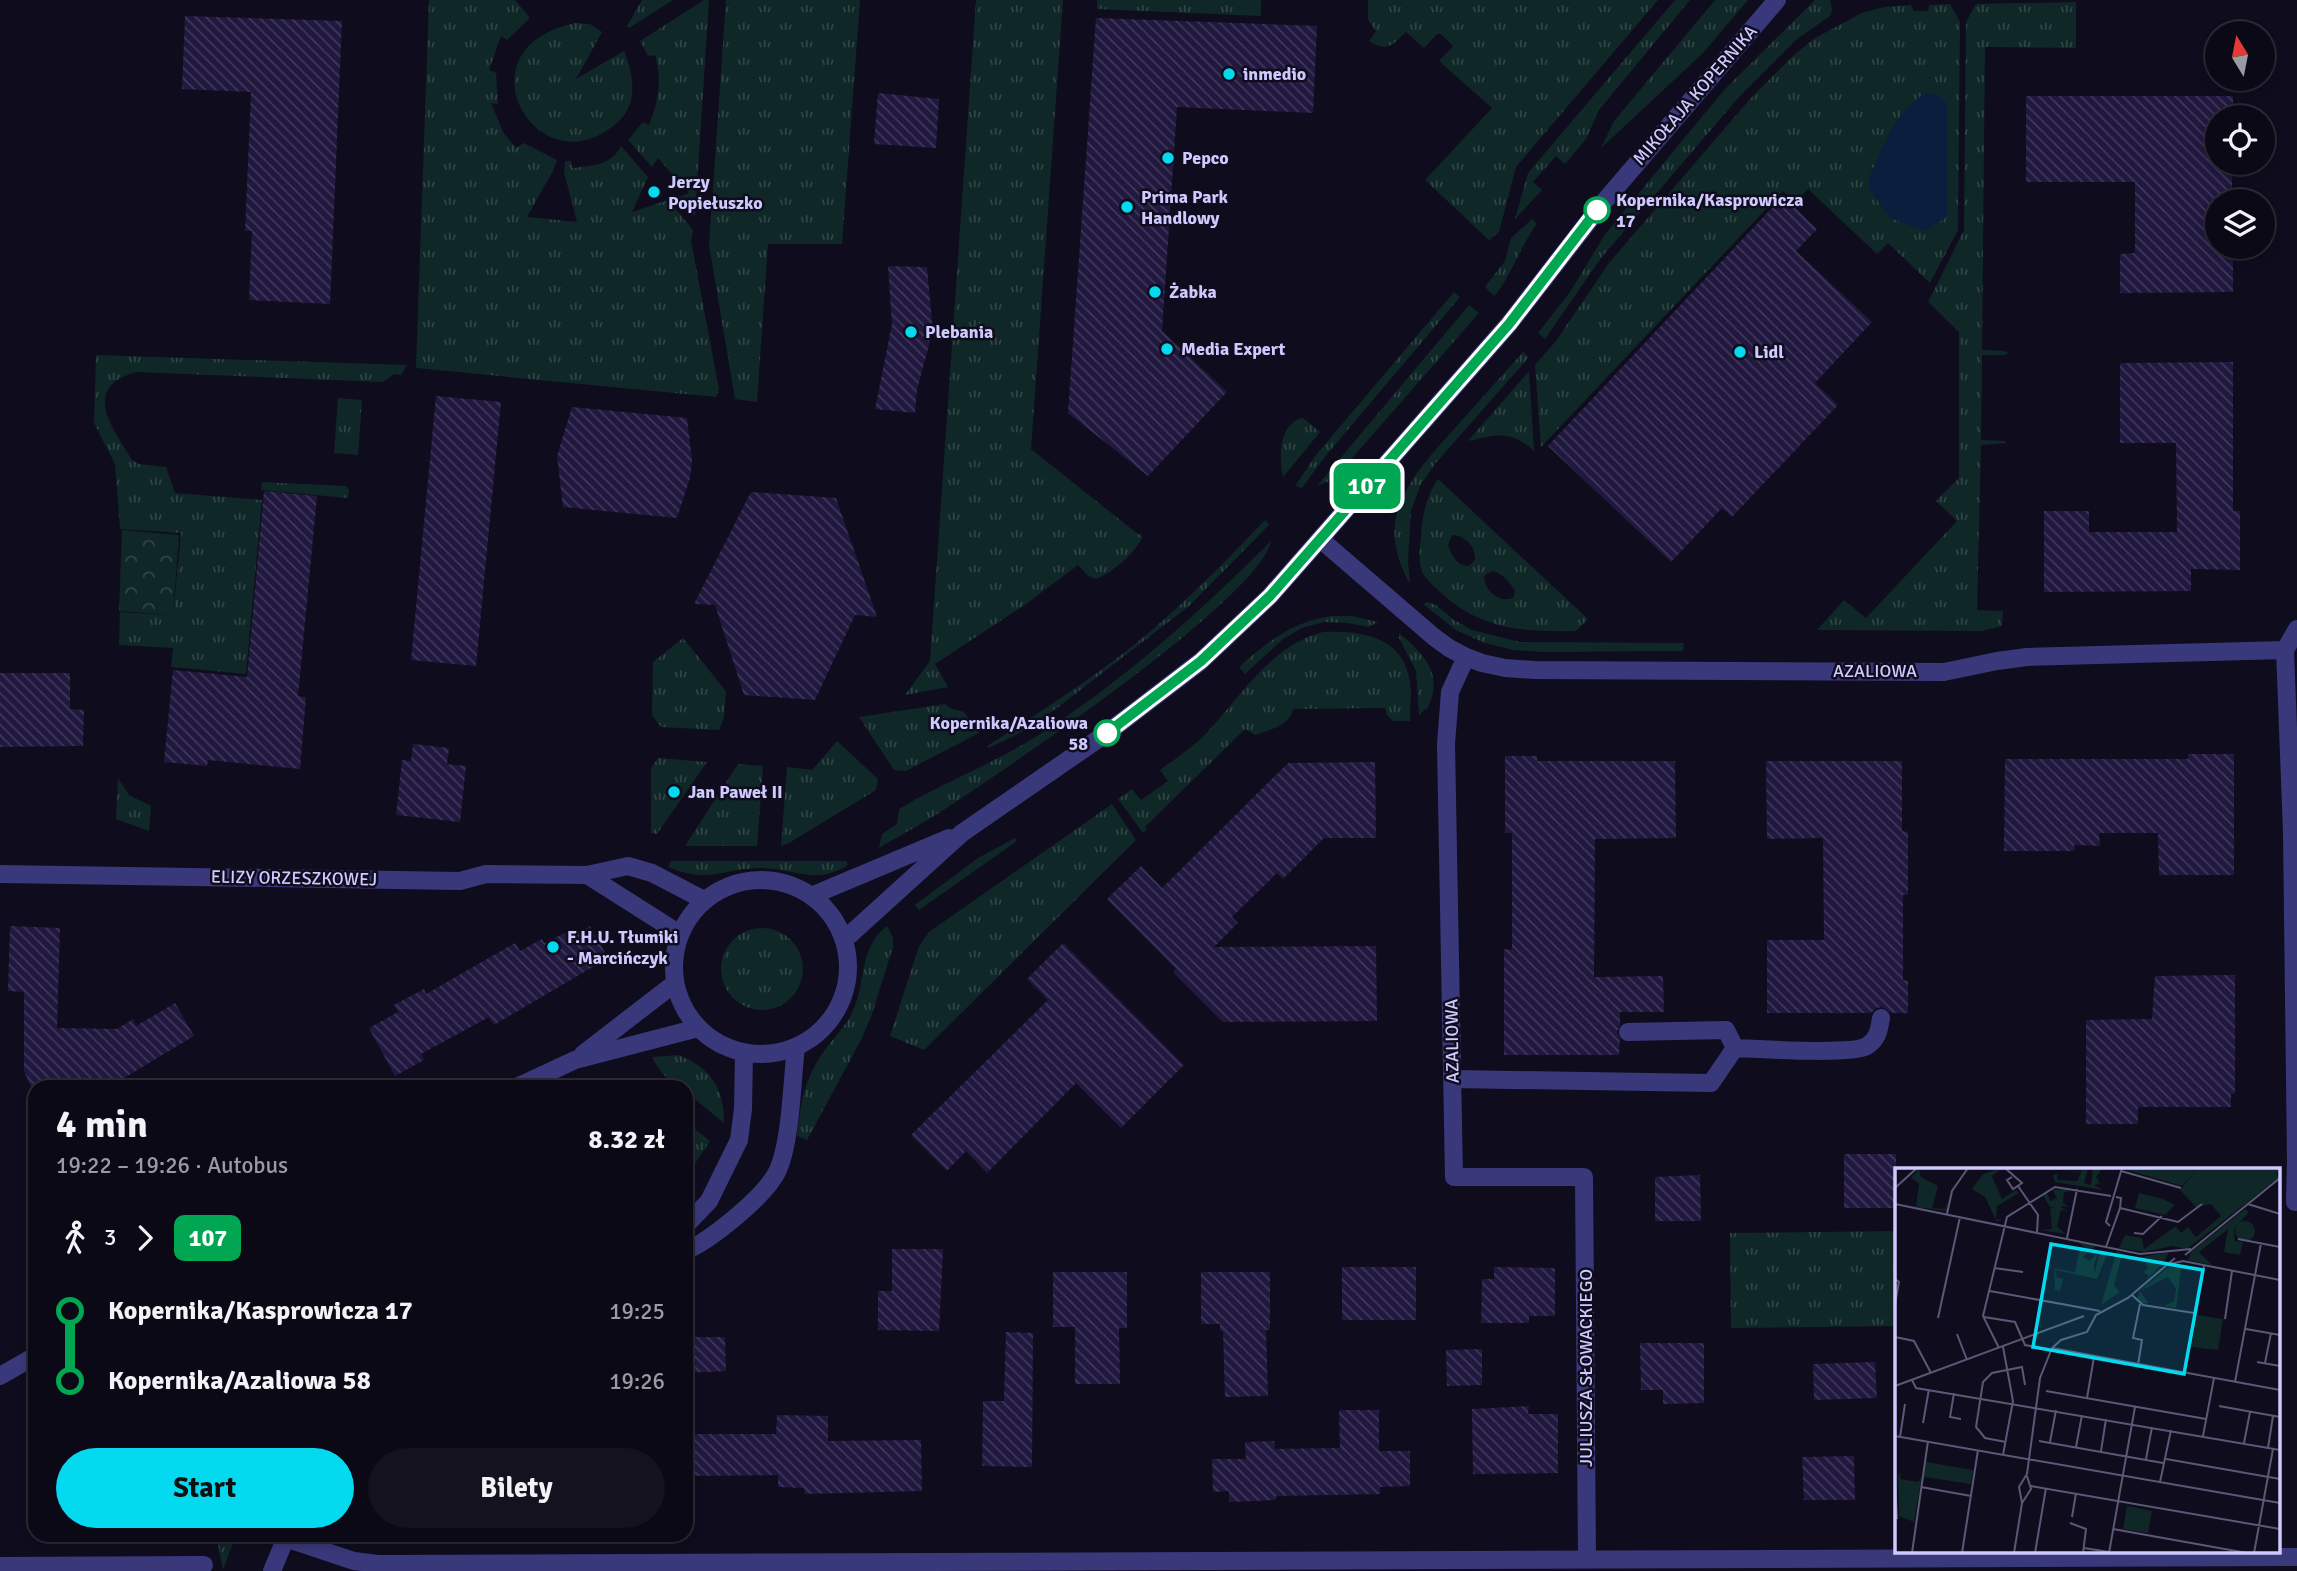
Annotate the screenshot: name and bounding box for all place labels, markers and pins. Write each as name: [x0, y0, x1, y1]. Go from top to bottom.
place label: inmedio: [1243, 63, 1306, 85]
marker: inmedio: [1221, 66, 1237, 82]
place label: Pepco: [1182, 147, 1229, 169]
marker: Pepco: [1160, 150, 1176, 166]
place label: Jerzy Popiełuszko: [668, 171, 763, 214]
marker: Jerzy Popiełuszko: [646, 184, 662, 200]
place label: Prima Park Handlowy: [1141, 186, 1229, 229]
place label: Kopernika/Kasprowicza 17: [1616, 189, 1804, 232]
marker: Kopernika/Kasprowicza 17: [1584, 197, 1610, 223]
marker: Prima Park Handlowy: [1119, 199, 1135, 215]
place label: Żabka: [1169, 281, 1217, 303]
marker: Żabka: [1147, 284, 1163, 300]
place label: Plebania: [925, 321, 993, 343]
marker: Plebania: [903, 324, 919, 340]
place label: Media Expert: [1181, 338, 1286, 360]
marker: Media Expert: [1159, 341, 1175, 357]
place label: Lidl: [1754, 341, 1784, 363]
marker: Lidl: [1732, 344, 1748, 360]
place label: Kopernika/Azaliowa 58: [930, 712, 1088, 755]
marker: Kopernika/Azaliowa 58: [1094, 720, 1120, 746]
place label: Jan Paweł II: [688, 781, 783, 803]
marker: Jan Paweł II: [666, 784, 682, 800]
place label: F.H.U. Tłumiki - Marcińczyk: [567, 926, 678, 969]
marker: F.H.U. Tłumiki - Marcińczyk: [545, 939, 561, 955]

